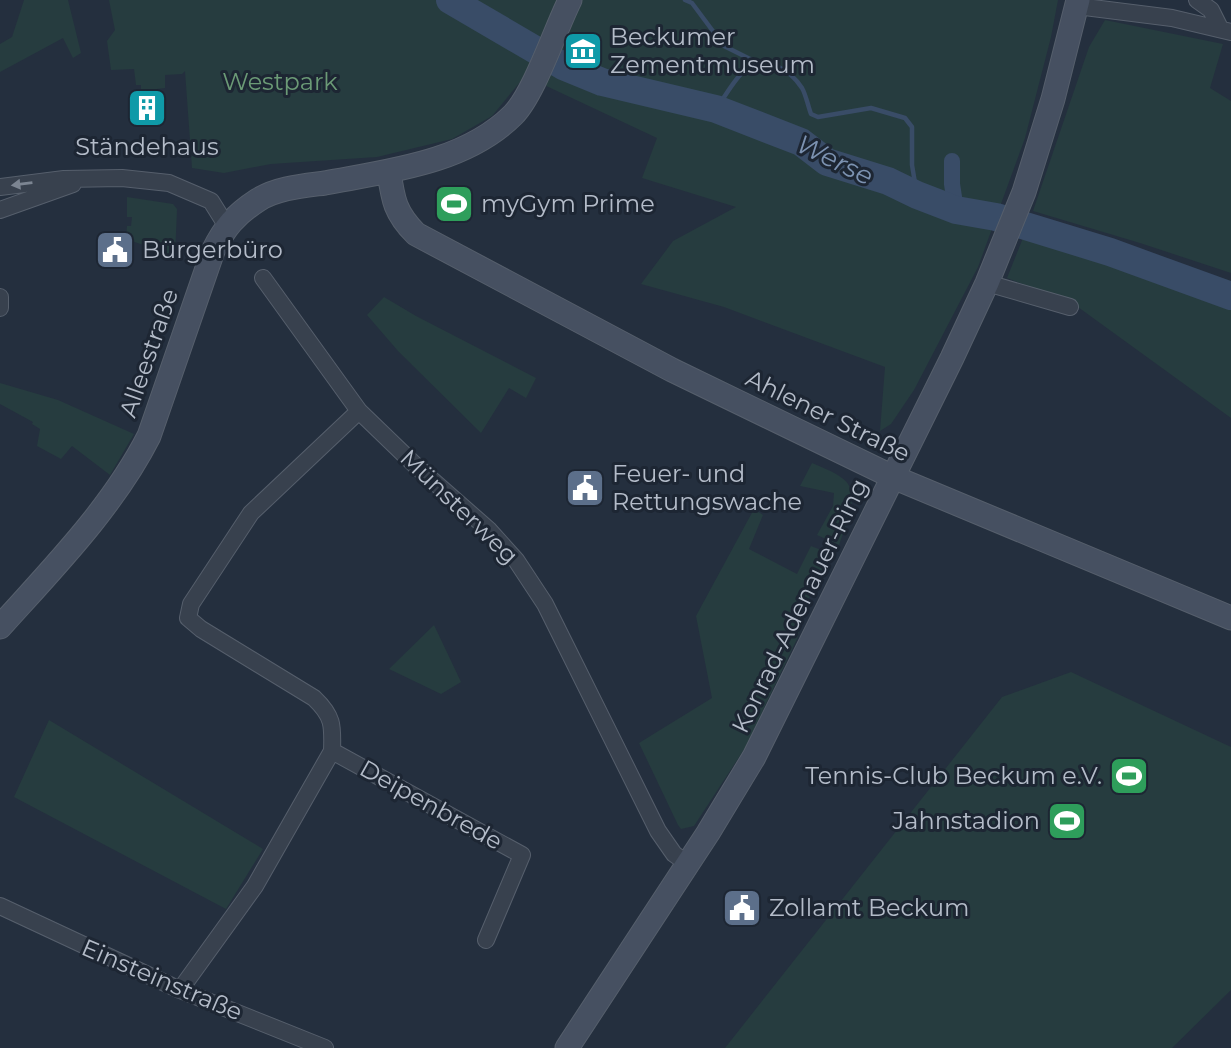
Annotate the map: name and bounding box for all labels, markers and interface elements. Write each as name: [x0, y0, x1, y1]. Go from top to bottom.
place label: Beckumer Zementmuseum: [610, 22, 815, 79]
museum icon: Beckumer Zementmuseum: [562, 30, 604, 72]
park label: Westpark: [222, 67, 338, 96]
building icon: Ständehaus: [126, 87, 168, 129]
water label: Werse: [791, 128, 879, 192]
place label: Ständehaus: [75, 132, 219, 161]
one-way arrow: [10, 179, 32, 190]
sports icon: myGym Prime: [433, 183, 475, 225]
place label: myGym Prime: [481, 189, 655, 218]
public building icon: Bürgerbüro: [94, 229, 136, 271]
place label: Bürgerbüro: [142, 235, 283, 264]
street label: Alleestraße: [113, 285, 184, 421]
street label: Ahlener Straße: [741, 363, 915, 468]
street label: Münsterweg: [394, 443, 524, 570]
place label: Feuer- und Rettungswache: [612, 459, 802, 516]
public building icon: Feuer- und Rettungswache: [564, 467, 606, 509]
street label: Konrad-Adenauer-Ring: [725, 474, 874, 738]
street label: Deipenbrede: [355, 753, 508, 856]
sports icon: Tennis-Club Beckum e.V.: [1108, 755, 1150, 797]
place label: Tennis-Club Beckum e.V.: [805, 761, 1102, 790]
sports icon: Jahnstadion: [1046, 800, 1088, 842]
place label: Jahnstadion: [891, 806, 1040, 835]
public building icon: Zollamt Beckum: [721, 887, 763, 929]
place label: Zollamt Beckum: [769, 893, 970, 922]
street label: Einsteinstraße: [77, 933, 247, 1026]

